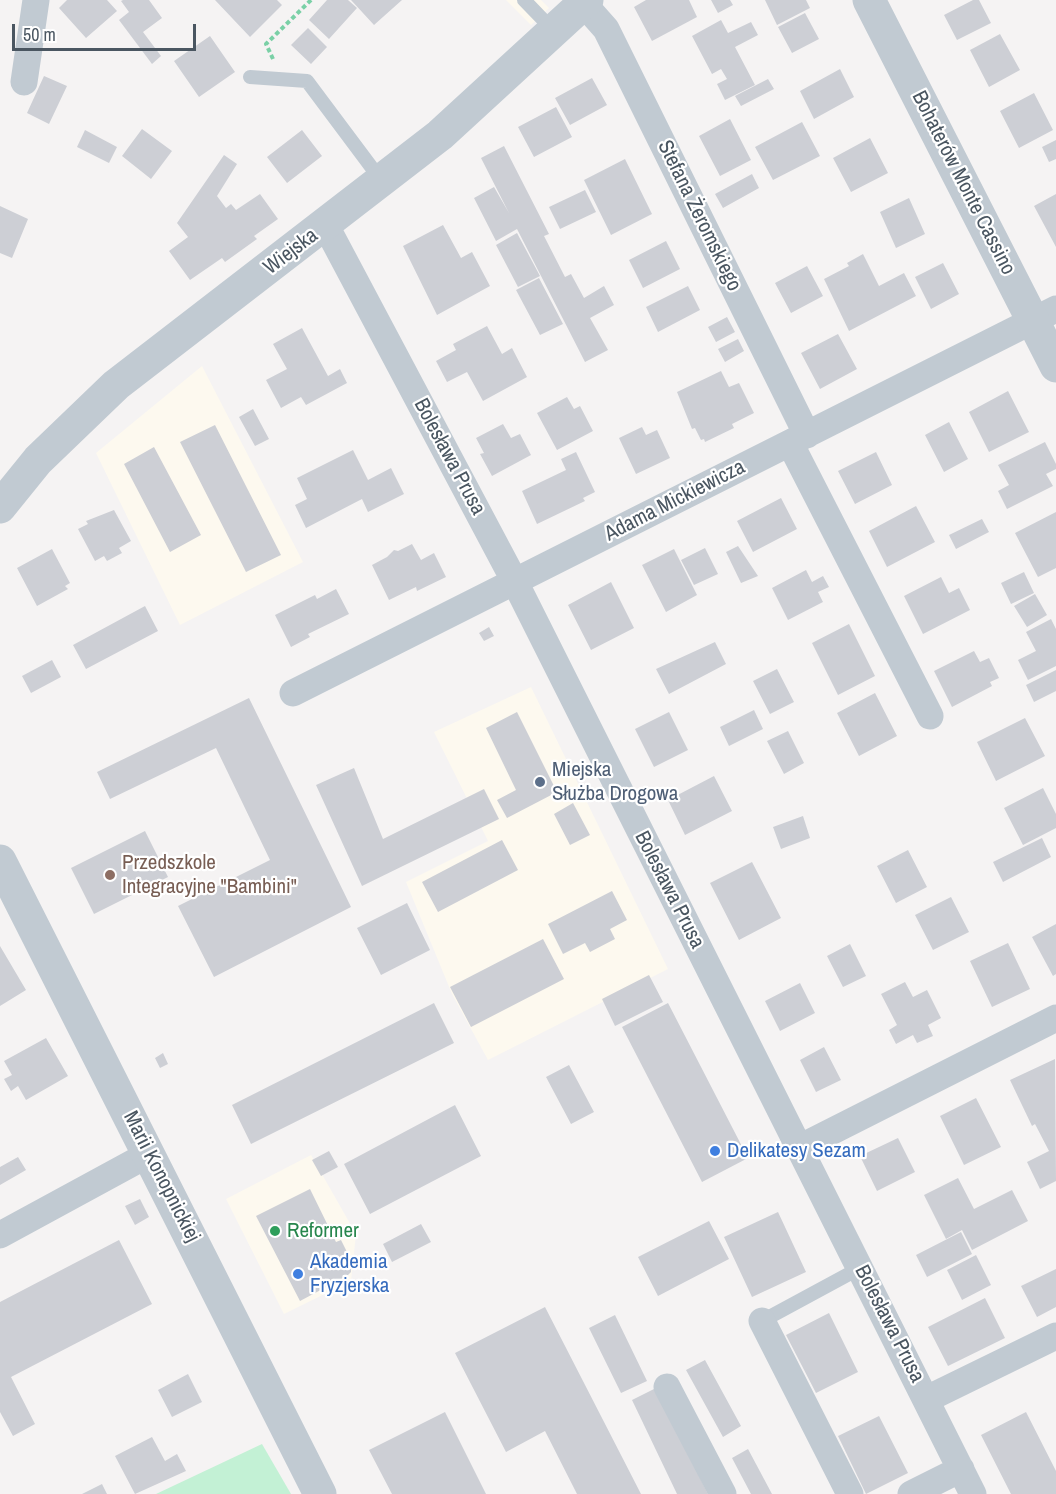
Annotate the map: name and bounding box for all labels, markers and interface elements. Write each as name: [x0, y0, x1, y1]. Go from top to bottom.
scale bar: [15, 12, 200, 50]
text: 50 m: [23, 22, 56, 47]
street label: Bohaterów Monte Cassino: [906, 87, 1020, 279]
street label: Stefana Żeromskiego: [652, 136, 746, 296]
street label: Wiejska: [259, 224, 323, 280]
street label: Bolesława Prusa: [408, 394, 490, 520]
street label: Adama Mickiewicza: [601, 455, 749, 547]
place label: Miejska Służba Drogowa: [552, 757, 678, 807]
marker: Miejska Służba Drogowa: [533, 775, 547, 789]
street label: Bolesława Prusa: [629, 827, 709, 953]
place label: Przedszkole Integracyjne "Bambini": [122, 850, 297, 900]
marker: Przedszkole Integracyjne "Bambini": [103, 868, 117, 882]
street label: Marii Konopnickiej: [117, 1107, 205, 1247]
place label: Delikatesy Sezam: [727, 1138, 866, 1164]
marker: Delikatesy Sezam: [708, 1144, 722, 1158]
place label: Reformer: [287, 1218, 359, 1244]
marker: Reformer: [268, 1224, 282, 1238]
place label: Akademia Fryzjerska: [310, 1249, 389, 1299]
street label: Bolesława Prusa: [849, 1261, 929, 1387]
marker: Akademia Fryzjerska: [291, 1267, 305, 1281]

